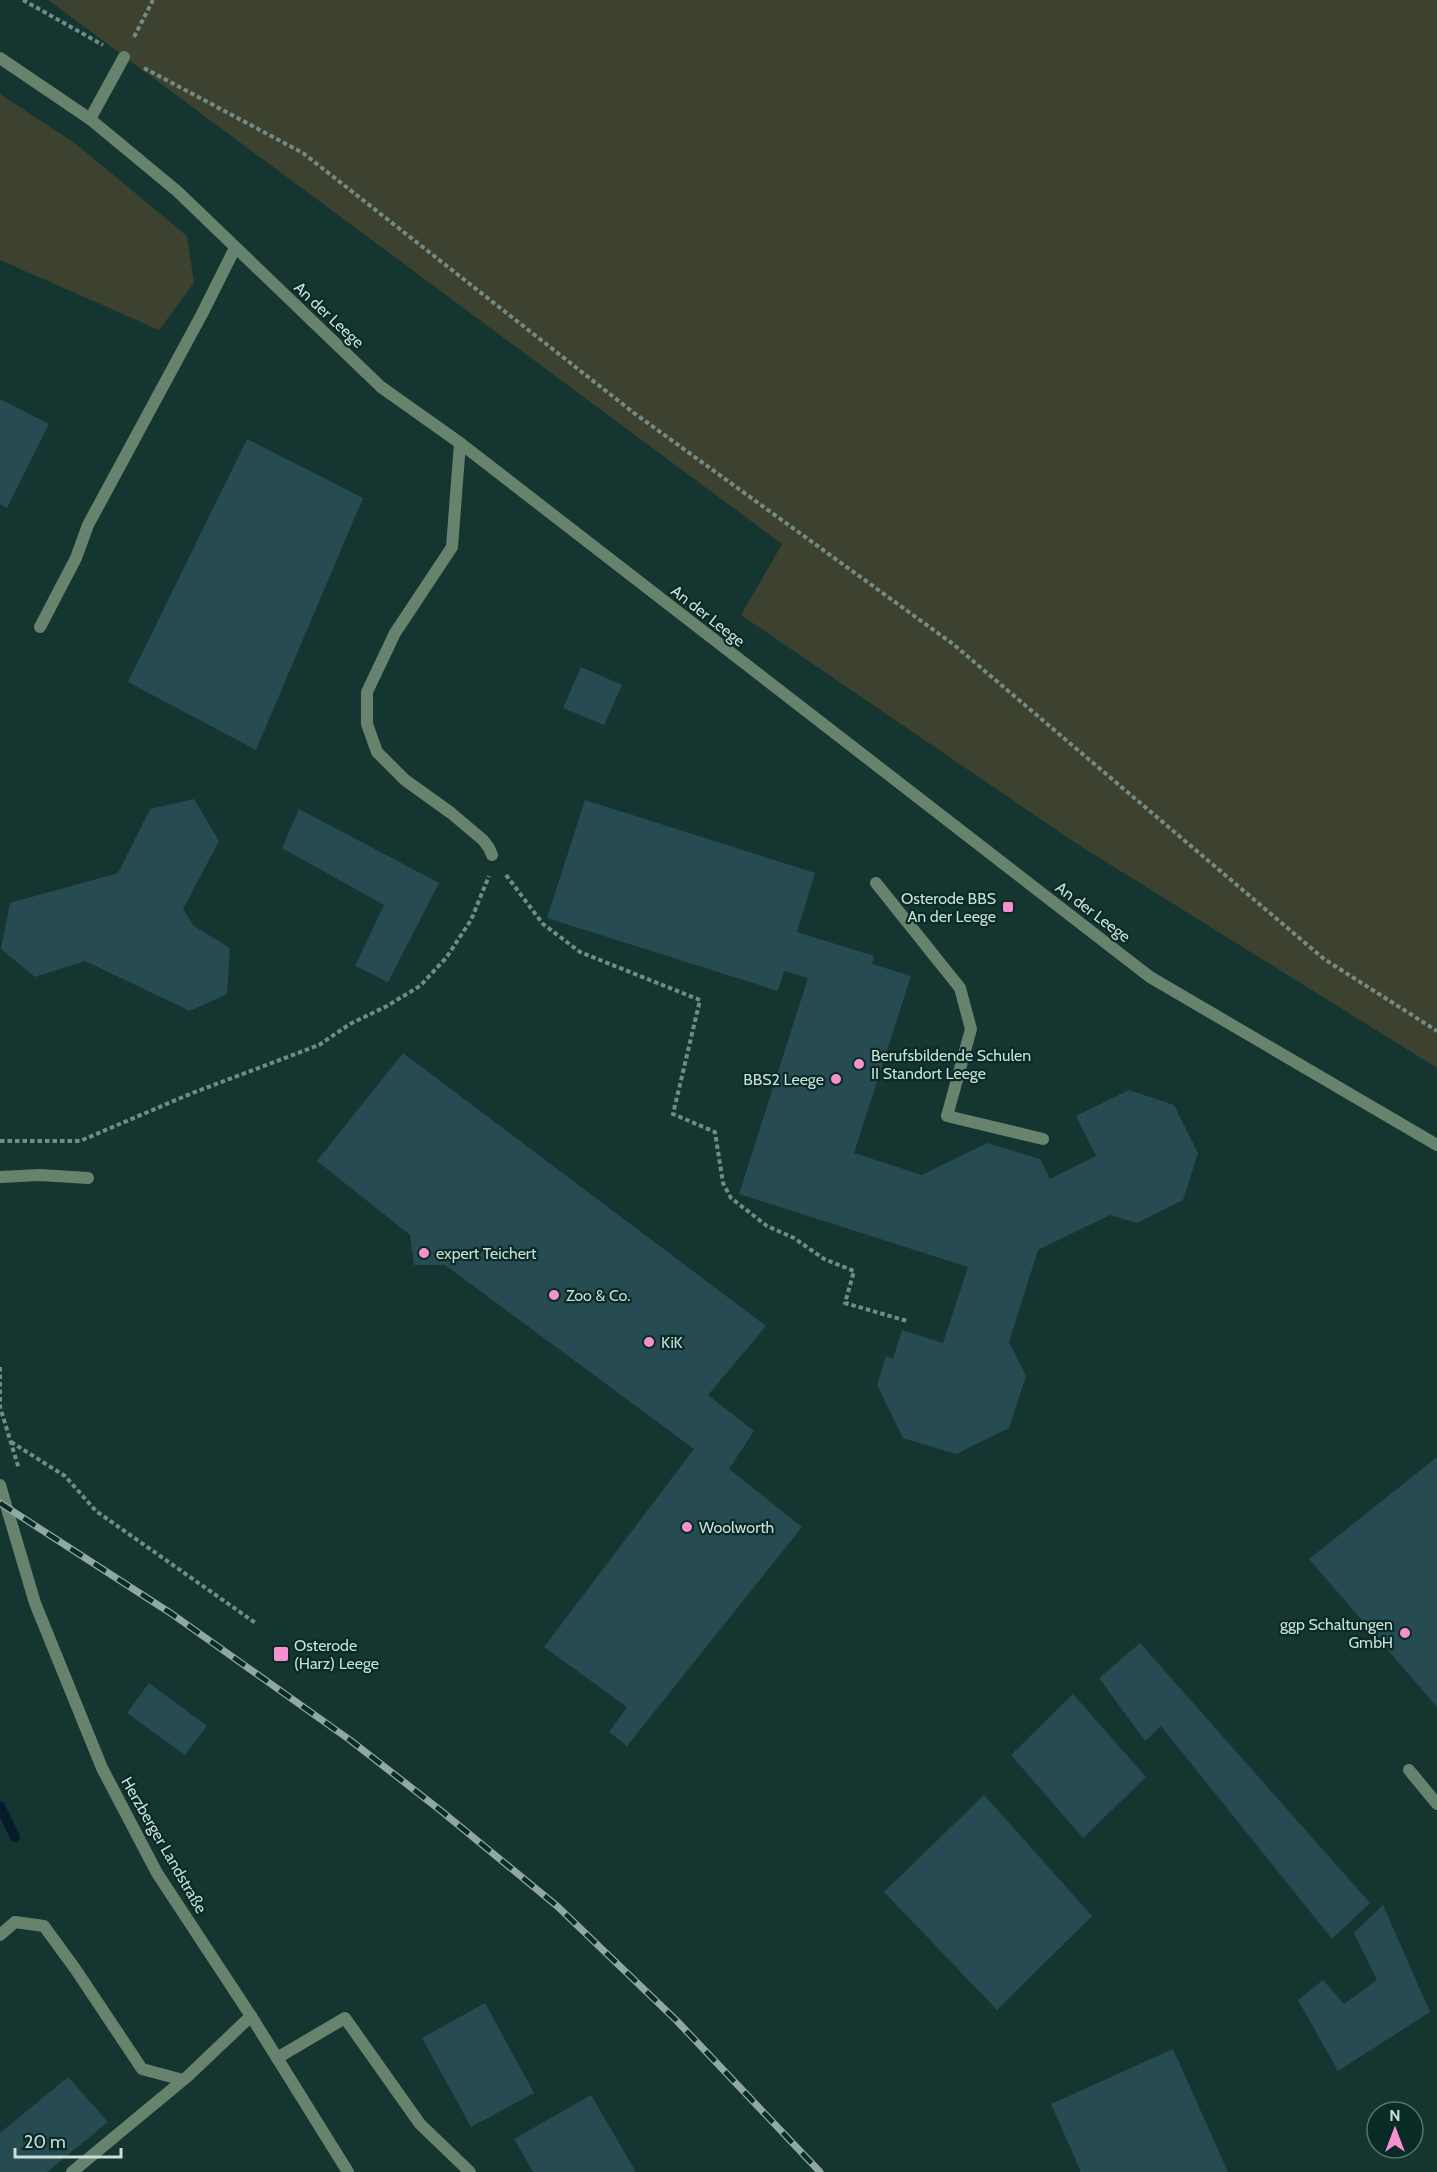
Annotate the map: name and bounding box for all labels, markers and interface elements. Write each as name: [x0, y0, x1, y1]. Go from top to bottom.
street label: An der Leege: [290, 278, 368, 352]
street label: An der Leege: [667, 581, 749, 651]
street label: An der Leege: [1052, 878, 1134, 946]
place label: Osterode BBS An der Leege: [901, 889, 996, 926]
marker: Osterode BBS An der Leege: [1001, 900, 1015, 914]
place label: Berufsbildende Schulen II Standort Leege: [871, 1046, 1031, 1083]
marker: Berufsbildende Schulen II Standort Leege: [852, 1057, 866, 1071]
place label: BBS2 Leege: [743, 1070, 824, 1089]
marker: BBS2 Leege: [829, 1072, 843, 1086]
place label: expert Teichert: [436, 1244, 537, 1263]
marker: expert Teichert: [417, 1246, 431, 1260]
place label: Zoo & Co.: [566, 1286, 631, 1305]
marker: Zoo & Co.: [547, 1288, 561, 1302]
place label: KiK: [661, 1333, 683, 1352]
marker: KiK: [642, 1335, 656, 1349]
place label: Woolworth: [699, 1518, 774, 1537]
marker: Woolworth: [680, 1520, 694, 1534]
place label: ggp Schaltungen GmbH: [1280, 1615, 1393, 1652]
marker: ggp Schaltungen GmbH: [1398, 1626, 1412, 1640]
place label: Osterode (Harz) Leege: [294, 1636, 379, 1673]
marker: Osterode (Harz) Leege: [272, 1645, 290, 1663]
street label: Herzberger Landstraße: [117, 1773, 211, 1917]
north arrow: [1365, 2100, 1425, 2160]
text: N: [1389, 2106, 1401, 2125]
scale bar: [15, 2121, 122, 2159]
text: 20 m: [24, 2131, 66, 2153]

